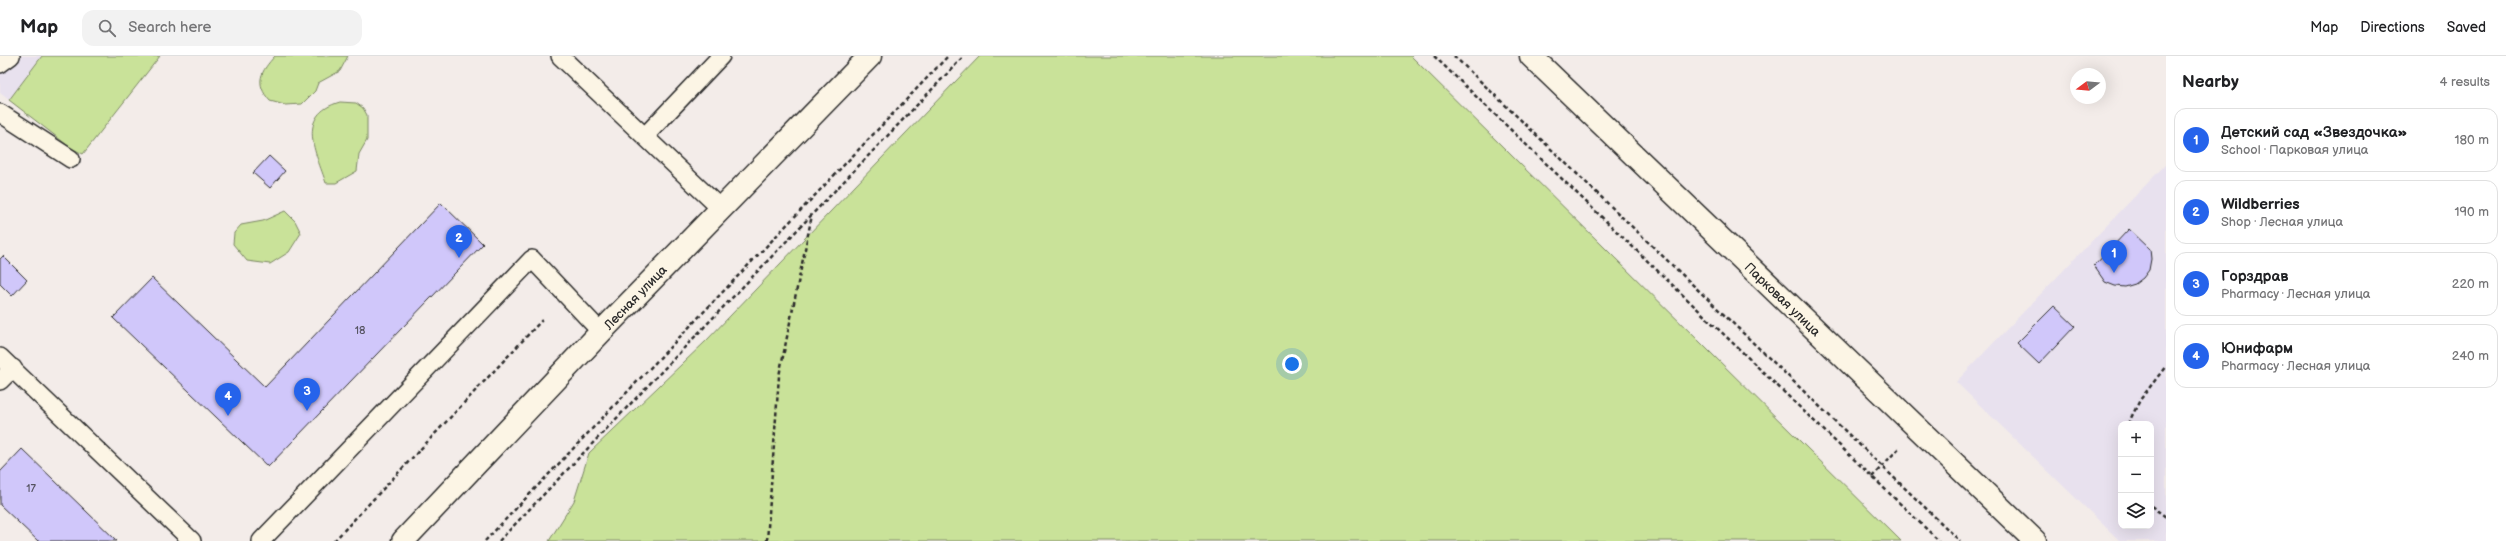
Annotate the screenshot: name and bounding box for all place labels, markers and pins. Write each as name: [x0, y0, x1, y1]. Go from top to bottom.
pin: 2: [446, 225, 472, 258]
pin: 1: [2101, 240, 2127, 273]
pin: 3: [294, 378, 320, 411]
pin: 4: [215, 383, 241, 416]

